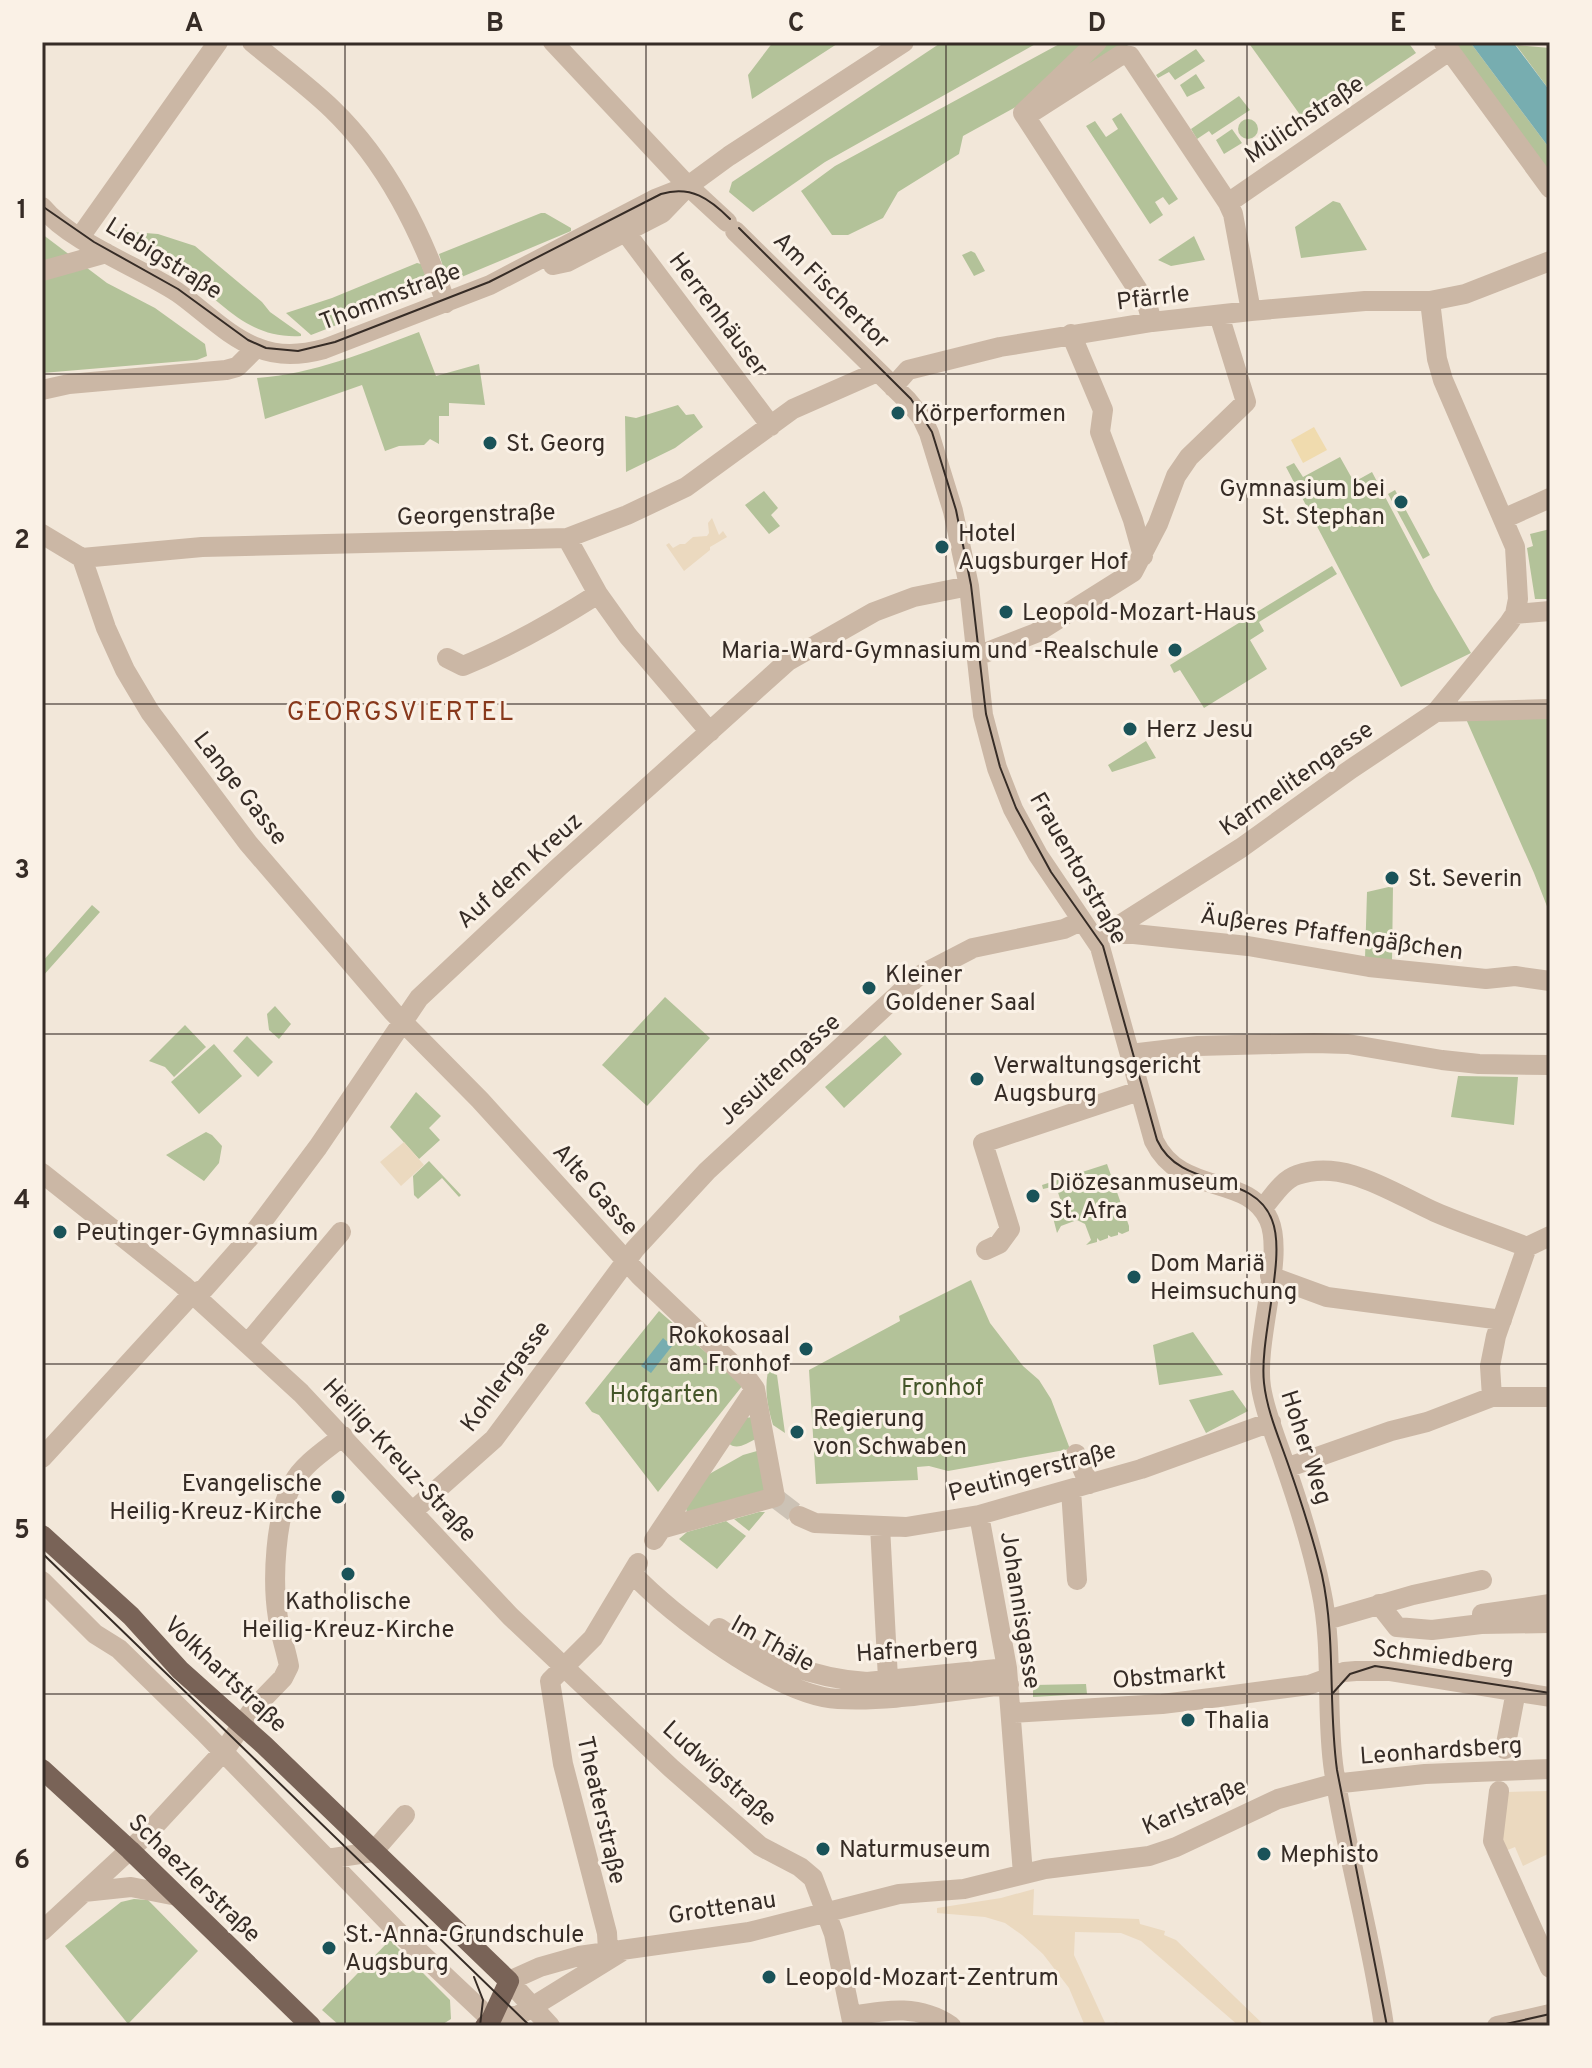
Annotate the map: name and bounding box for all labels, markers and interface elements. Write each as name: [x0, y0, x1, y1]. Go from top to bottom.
text: A: [185, 8, 203, 41]
text: B: [486, 8, 504, 41]
text: C: [788, 8, 804, 41]
text: D: [1088, 8, 1106, 41]
text: E: [1390, 8, 1406, 41]
street label: Mülichstraße: [1240, 70, 1370, 172]
text: 1: [17, 195, 27, 228]
street label: Liebigstraße: [99, 212, 227, 307]
street label: Am Fischertor: [766, 227, 895, 356]
street label: Herrenhäuser: [661, 247, 774, 383]
street label: Thommstraße: [316, 257, 466, 339]
street label: Pfärrle: [1115, 280, 1191, 318]
place label: Körperformen: [914, 400, 1066, 430]
marker: Körperformen: [889, 404, 907, 422]
place label: St. Georg: [506, 430, 605, 460]
marker: St. Georg: [481, 434, 499, 452]
place label: Gymnasium bei St. Stephan: [1219, 475, 1385, 533]
marker: Gymnasium bei St. Stephan: [1392, 493, 1410, 511]
street label: Georgenstraße: [396, 498, 556, 534]
place label: Hotel Augsburger Hof: [958, 520, 1128, 578]
text: 2: [14, 525, 30, 558]
marker: Hotel Augsburger Hof: [933, 538, 951, 556]
place label: Leopold-Mozart-Haus: [1022, 599, 1256, 629]
marker: Leopold-Mozart-Haus: [997, 603, 1015, 621]
place label: Maria-Ward-Gymnasium und -Realschule: [721, 637, 1159, 667]
marker: Maria-Ward-Gymnasium und -Realschule: [1166, 641, 1184, 659]
district label: GEORGSVIERTEL: [287, 697, 515, 730]
street label: Karmelitengasse: [1214, 715, 1380, 844]
place label: Herz Jesu: [1146, 716, 1253, 746]
marker: Herz Jesu: [1121, 720, 1139, 738]
street label: Lange Gasse: [186, 726, 293, 852]
street label: Frauentorstraße: [1022, 788, 1133, 950]
street label: Auf dem Kreuz: [451, 807, 589, 936]
text: 3: [14, 855, 30, 888]
place label: St. Severin: [1408, 865, 1522, 895]
marker: St. Severin: [1383, 869, 1401, 887]
street label: Äußeres Pfaffengäßchen: [1198, 901, 1465, 968]
place label: Kleiner Goldener Saal: [885, 961, 1036, 1019]
marker: Kleiner Goldener Saal: [860, 979, 878, 997]
street label: Jesuitengasse: [713, 1008, 848, 1133]
place label: Verwaltungsgericht Augsburg: [993, 1052, 1201, 1110]
marker: Verwaltungsgericht Augsburg: [968, 1070, 986, 1088]
street label: Alte Gasse: [545, 1138, 644, 1243]
place label: Diözesanmuseum St. Afra: [1049, 1169, 1239, 1227]
text: 4: [14, 1185, 30, 1218]
marker: Diözesanmuseum St. Afra: [1024, 1187, 1042, 1205]
place label: Peutinger-Gymnasium: [76, 1219, 318, 1249]
marker: Peutinger-Gymnasium: [51, 1223, 69, 1241]
place label: Dom Mariä Heimsuchung: [1150, 1250, 1297, 1308]
marker: Dom Mariä Heimsuchung: [1125, 1268, 1143, 1286]
street label: Kohlergasse: [455, 1316, 558, 1439]
place label: Rokokosaal am Fronhof: [668, 1322, 790, 1380]
marker: Rokokosaal am Fronhof: [797, 1340, 815, 1358]
street label: Heilig-Kreuz-Straße: [315, 1373, 482, 1550]
park label: Fronhof: [901, 1374, 983, 1404]
park label: Hofgarten: [609, 1381, 719, 1411]
street label: Hoher Weg: [1273, 1387, 1338, 1509]
place label: Regierung von Schwaben: [813, 1405, 967, 1463]
marker: Regierung von Schwaben: [788, 1423, 806, 1441]
street label: Peutingerstraße: [945, 1436, 1120, 1510]
place label: Evangelische Heilig-Kreuz-Kirche: [109, 1470, 322, 1528]
marker: Evangelische Heilig-Kreuz-Kirche: [329, 1488, 347, 1506]
text: 5: [14, 1515, 30, 1548]
street label: Johannisgasse: [992, 1529, 1046, 1691]
marker: Katholische Heilig-Kreuz-Kirche: [339, 1565, 357, 1583]
place label: Katholische Heilig-Kreuz-Kirche: [242, 1588, 454, 1646]
street label: Im Thäle: [725, 1610, 819, 1680]
street label: Volkhartstraße: [157, 1611, 293, 1740]
street label: Hafnerberg: [855, 1632, 979, 1670]
street label: Schmiedberg: [1370, 1634, 1515, 1682]
street label: Obstmarkt: [1111, 1657, 1227, 1697]
place label: Thalia: [1204, 1707, 1269, 1737]
marker: Thalia: [1179, 1711, 1197, 1729]
street label: Ludwigstraße: [655, 1715, 782, 1834]
street label: Leonhardsberg: [1359, 1731, 1523, 1773]
street label: Theaterstraße: [568, 1734, 632, 1887]
street label: Karlstraße: [1138, 1772, 1252, 1843]
street label: Schaezlerstraße: [121, 1809, 266, 1950]
place label: Naturmuseum: [839, 1836, 991, 1866]
marker: Naturmuseum: [814, 1840, 832, 1858]
place label: Mephisto: [1280, 1841, 1379, 1871]
text: 6: [14, 1845, 30, 1878]
marker: Mephisto: [1255, 1845, 1273, 1863]
street label: Grottenau: [666, 1886, 778, 1932]
place label: St.-Anna-Grundschule Augsburg: [345, 1921, 584, 1979]
marker: St.-Anna-Grundschule Augsburg: [320, 1939, 338, 1957]
place label: Leopold-Mozart-Zentrum: [785, 1964, 1059, 1994]
marker: Leopold-Mozart-Zentrum: [760, 1968, 778, 1986]

